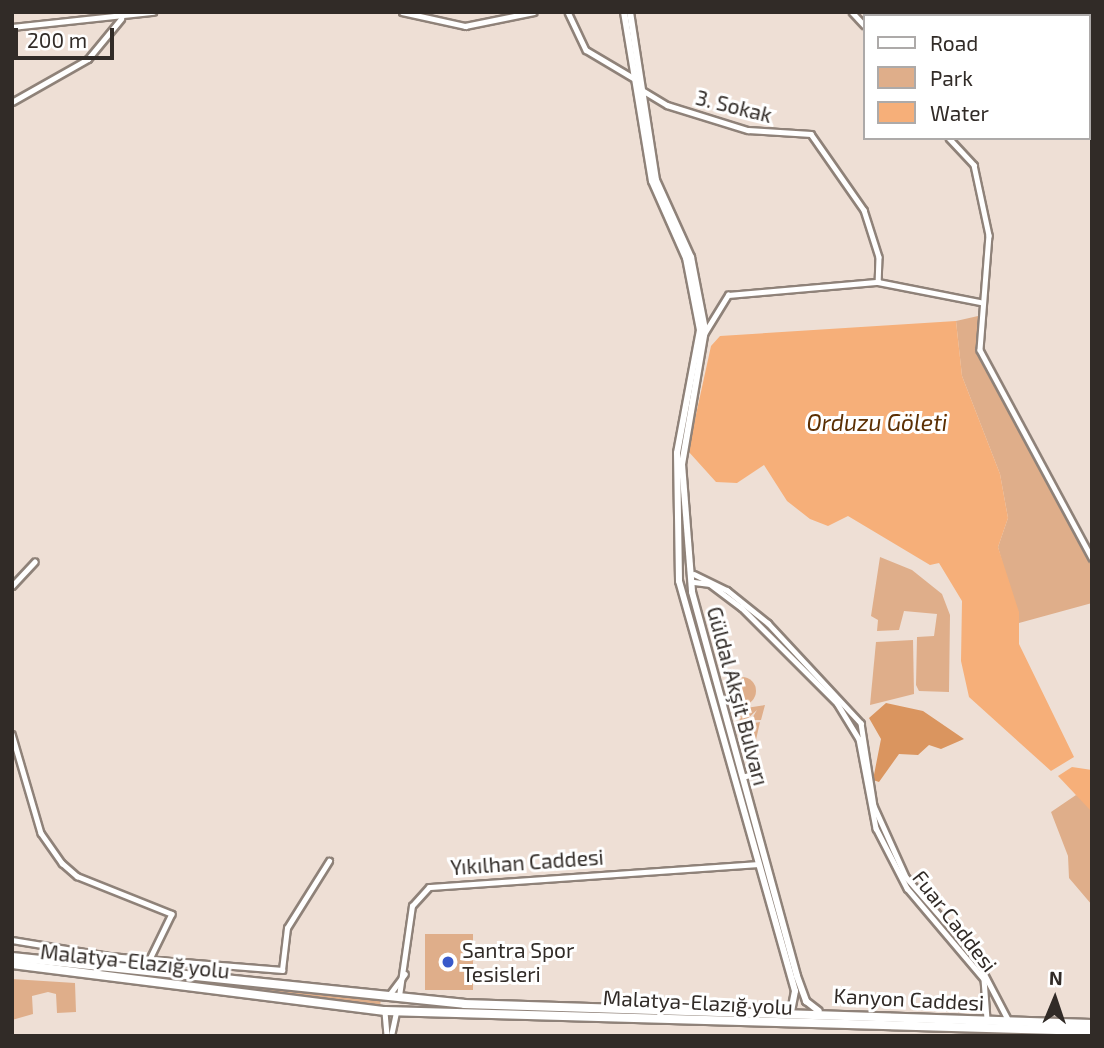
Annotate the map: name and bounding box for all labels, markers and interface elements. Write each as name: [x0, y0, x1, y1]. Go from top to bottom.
scale bar: [18, 14, 117, 58]
legend: [862, 14, 1090, 140]
text: 200 m: [27, 27, 87, 52]
text: Road: [930, 30, 978, 55]
text: Park: [930, 65, 973, 90]
street label: 3. Sokak: [693, 84, 775, 128]
text: Water: [930, 100, 989, 125]
water label: Orduzu Göleti: [807, 408, 947, 436]
street label: Güldal Akşit Bulvarı: [702, 603, 774, 789]
street label: Yıkılhan Caddesi: [450, 844, 604, 880]
street label: Fuar Caddesi: [907, 865, 1003, 977]
place label: Santra Spor Tesisleri: [462, 937, 574, 987]
street label: Malatya-Elazığ yolu: [39, 939, 231, 983]
marker: Santra Spor Tesisleri: [440, 954, 456, 970]
north arrow: [1020, 964, 1090, 1034]
text: N: [1048, 966, 1063, 989]
street label: Kanyon Caddesi: [833, 982, 985, 1016]
street label: Malatya-Elazığ yolu: [602, 984, 794, 1020]

